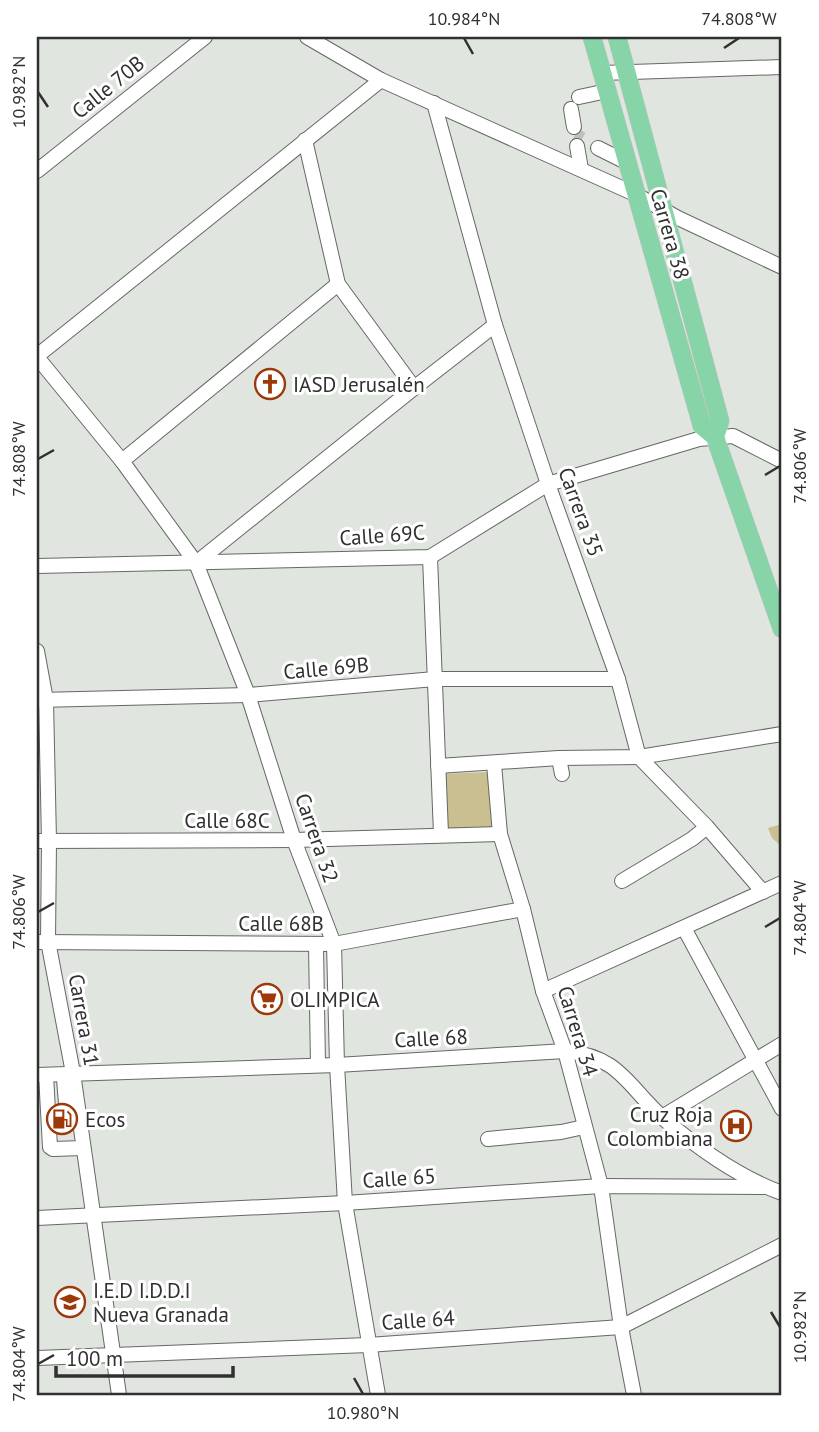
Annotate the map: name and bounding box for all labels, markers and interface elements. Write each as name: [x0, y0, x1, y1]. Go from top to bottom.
text: 10.984°N: [428, 7, 500, 30]
text: 74.808°W: [701, 7, 777, 30]
street label: Calle 70B: [66, 50, 150, 124]
text: 10.982°N: [7, 56, 30, 128]
street label: Carrera 38: [644, 186, 696, 282]
church icon: IASD Jerusalén: [253, 367, 287, 401]
place label: IASD Jerusalén: [293, 371, 425, 398]
text: 74.808°W: [7, 421, 30, 497]
text: 74.806°W: [788, 428, 811, 504]
street label: Carrera 35: [552, 464, 610, 560]
street label: Calle 69C: [338, 519, 426, 551]
street label: Calle 69B: [282, 651, 370, 685]
street label: Carrera 32: [289, 790, 345, 886]
street label: Calle 68C: [184, 807, 270, 834]
text: 74.806°W: [7, 874, 30, 950]
text: 74.804°W: [788, 880, 811, 956]
street label: Calle 68B: [238, 910, 324, 937]
street label: Carrera 31: [63, 972, 105, 1068]
supermarket icon: OLIMPICA: [250, 982, 284, 1016]
street label: Carrera 34: [551, 983, 605, 1079]
place label: OLIMPICA: [290, 986, 380, 1013]
street label: Calle 68: [394, 1023, 468, 1053]
place label: Cruz Roja Colombiana: [607, 1101, 713, 1152]
fuel station icon: Ecos: [45, 1102, 79, 1136]
place label: Ecos: [85, 1106, 125, 1133]
hospital icon: Cruz Roja Colombiana: [719, 1109, 753, 1143]
street label: Calle 65: [361, 1162, 437, 1194]
place label: I.E.D I.D.D.I Nueva Granada: [93, 1277, 229, 1328]
school or university icon: I.E.D I.D.D.I Nueva Granada: [53, 1285, 87, 1319]
text: 10.982°N: [788, 1291, 811, 1363]
street label: Calle 64: [380, 1304, 456, 1336]
text: 74.804°W: [7, 1326, 30, 1402]
scale bar: [56, 1334, 233, 1378]
text: 100 m: [66, 1345, 123, 1372]
text: 10.980°N: [327, 1401, 399, 1424]

